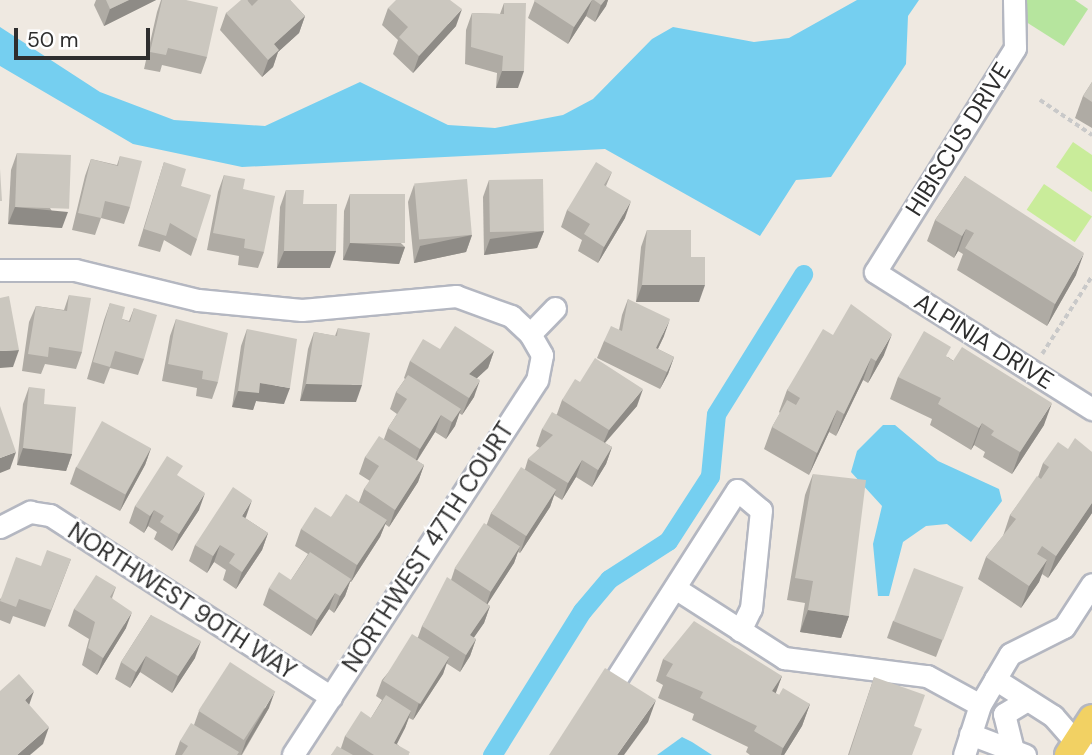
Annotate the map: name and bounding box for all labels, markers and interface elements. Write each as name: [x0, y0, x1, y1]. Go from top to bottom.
scale bar: [18, 14, 154, 58]
text: 50 m: [27, 26, 78, 54]
street label: HIBISCUS DRIVE: [899, 57, 1017, 221]
street label: ALPINIA DRIVE: [909, 287, 1059, 395]
street label: NORTHWEST 47TH COURT: [336, 417, 520, 677]
street label: NORTHWEST 90TH WAY: [63, 517, 301, 685]

